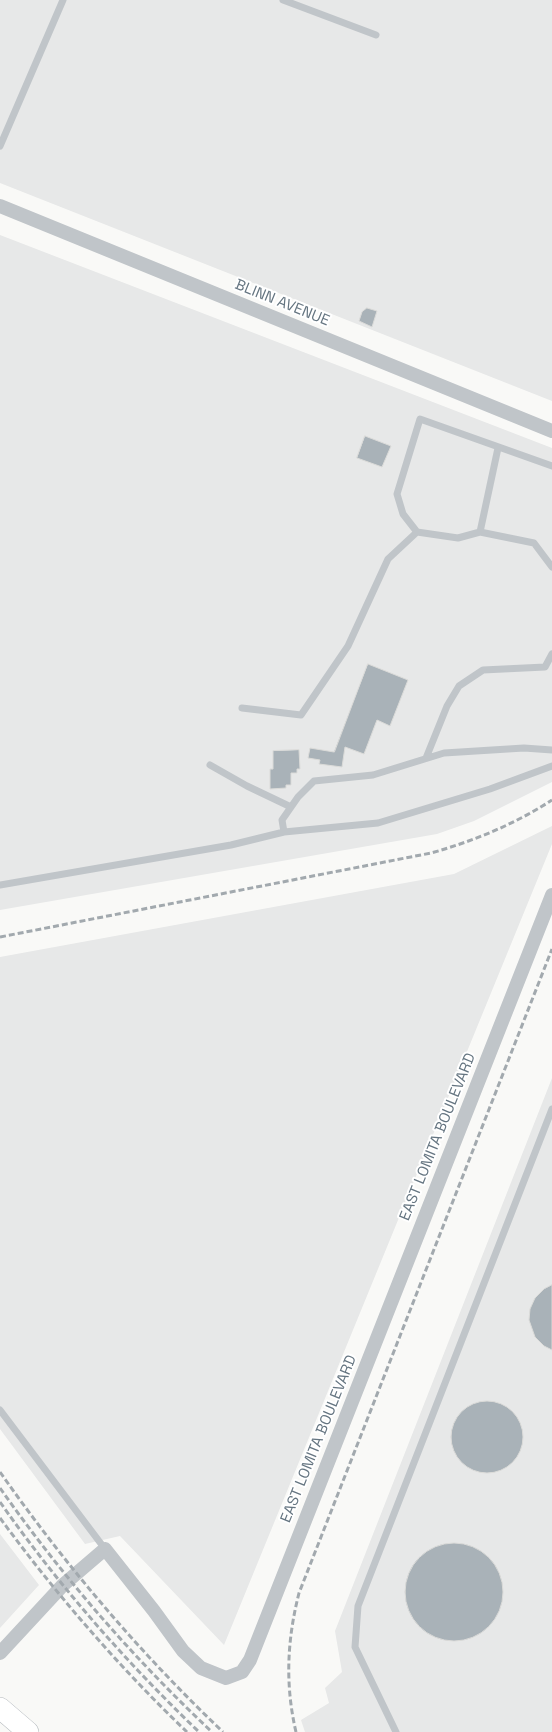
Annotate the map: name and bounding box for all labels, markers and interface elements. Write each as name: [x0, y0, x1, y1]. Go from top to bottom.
street label: BLINN AVENUE: [232, 276, 332, 330]
street label: EAST LOMITA BOULEVARD: [396, 1051, 480, 1223]
street label: EAST LOMITA BOULEVARD: [277, 1353, 361, 1525]

